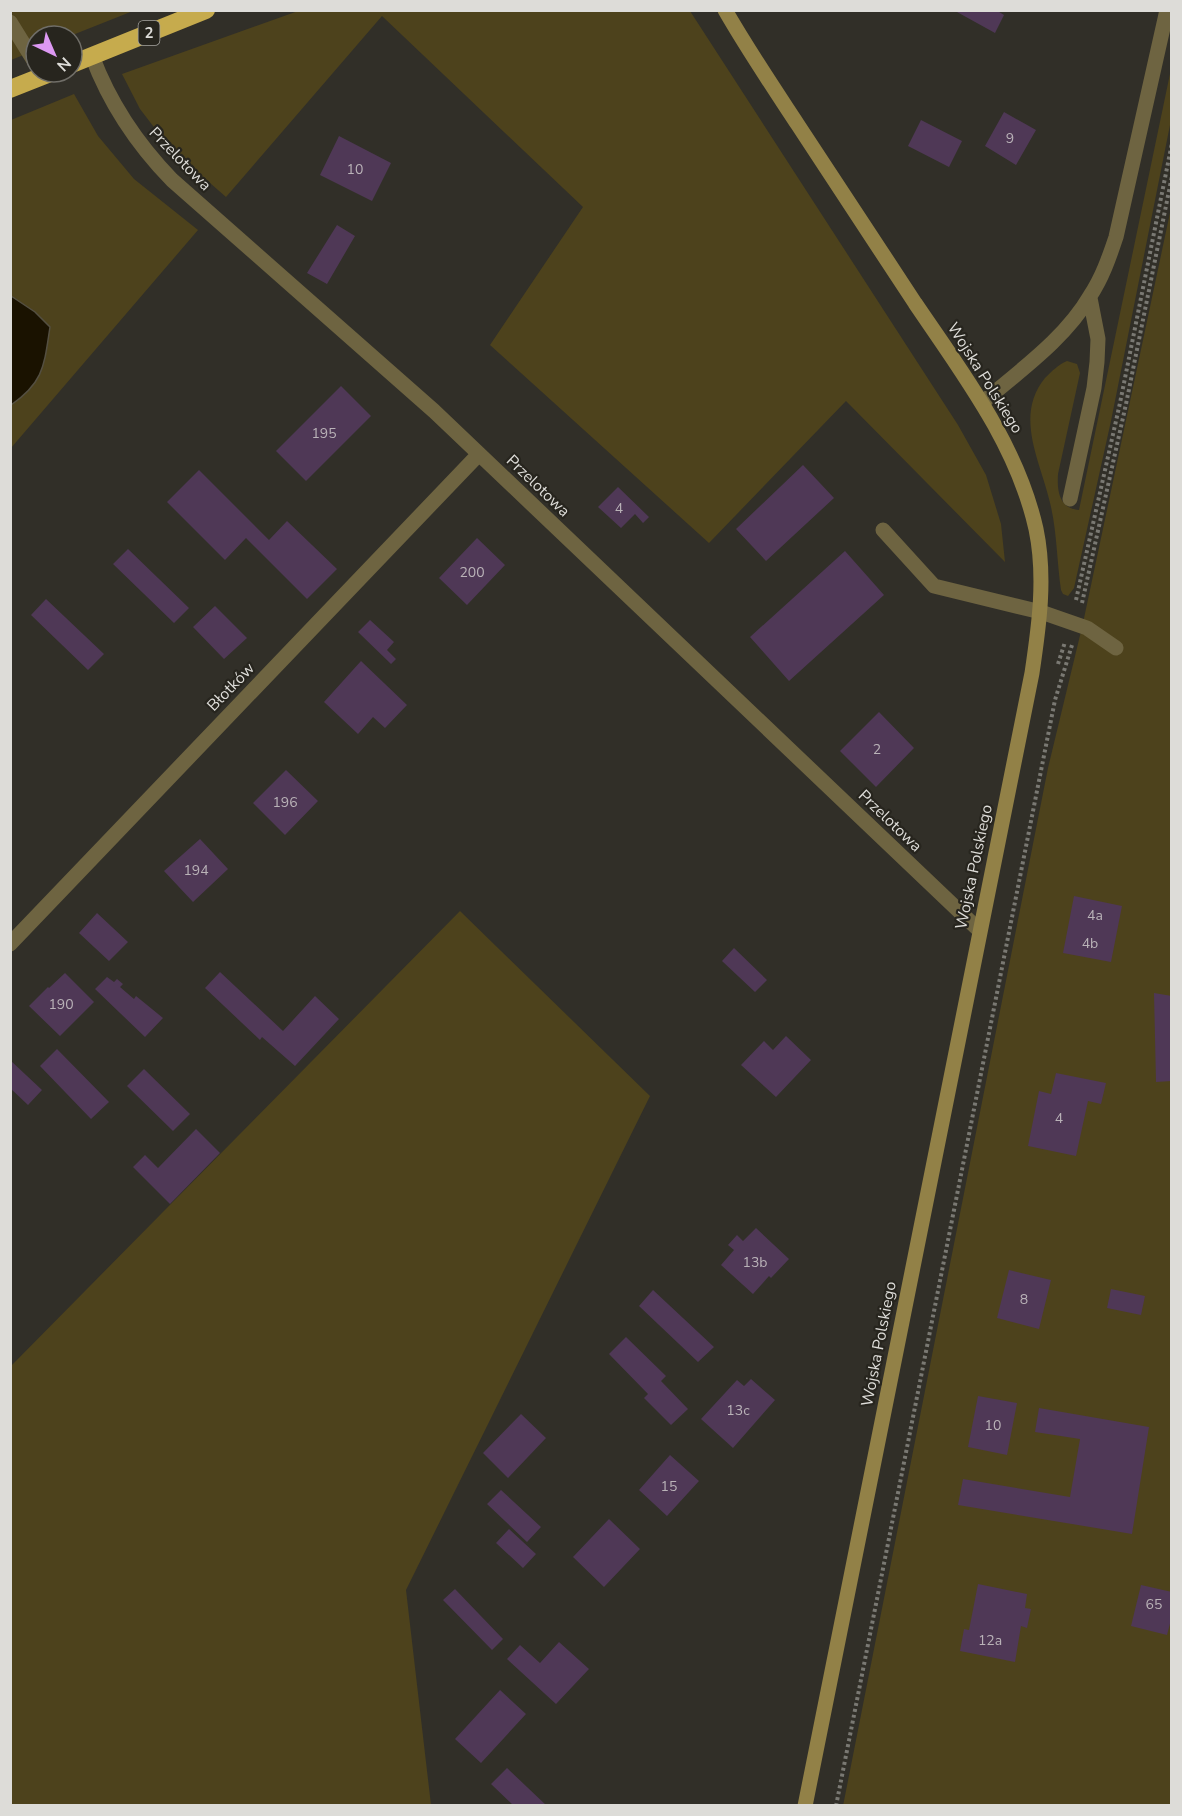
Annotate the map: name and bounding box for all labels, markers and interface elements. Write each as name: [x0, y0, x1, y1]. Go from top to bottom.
road number: 2: [138, 21, 160, 45]
north arrow: [24, 24, 84, 84]
text: N: [52, 52, 76, 76]
street label: Przelotowa: [144, 122, 216, 196]
house number: 9: [1006, 129, 1014, 148]
house number: 10: [347, 160, 363, 179]
street label: Wojska Polskiego: [942, 318, 1028, 438]
house number: 195: [311, 424, 337, 443]
street label: Przelotowa: [501, 450, 575, 522]
house number: 4: [615, 499, 623, 518]
house number: 200: [459, 563, 485, 582]
street label: Błotków: [202, 657, 260, 716]
house number: 2: [873, 740, 881, 759]
street label: Przelotowa: [853, 785, 927, 857]
house number: 196: [272, 793, 298, 812]
street label: Wojska Polskiego: [950, 802, 998, 931]
house number: 194: [183, 861, 209, 880]
house number: 4a: [1087, 906, 1103, 925]
house number: 4b: [1082, 934, 1098, 953]
house number: 190: [48, 995, 74, 1014]
house number: 4: [1055, 1109, 1063, 1128]
house number: 13b: [743, 1253, 767, 1272]
street label: Wojska Polskiego: [856, 1279, 902, 1408]
house number: 8: [1020, 1290, 1028, 1309]
house number: 13c: [726, 1401, 750, 1420]
house number: 10: [985, 1416, 1001, 1435]
house number: 15: [661, 1477, 677, 1496]
house number: 65: [1146, 1595, 1162, 1614]
house number: 12a: [978, 1631, 1002, 1650]

